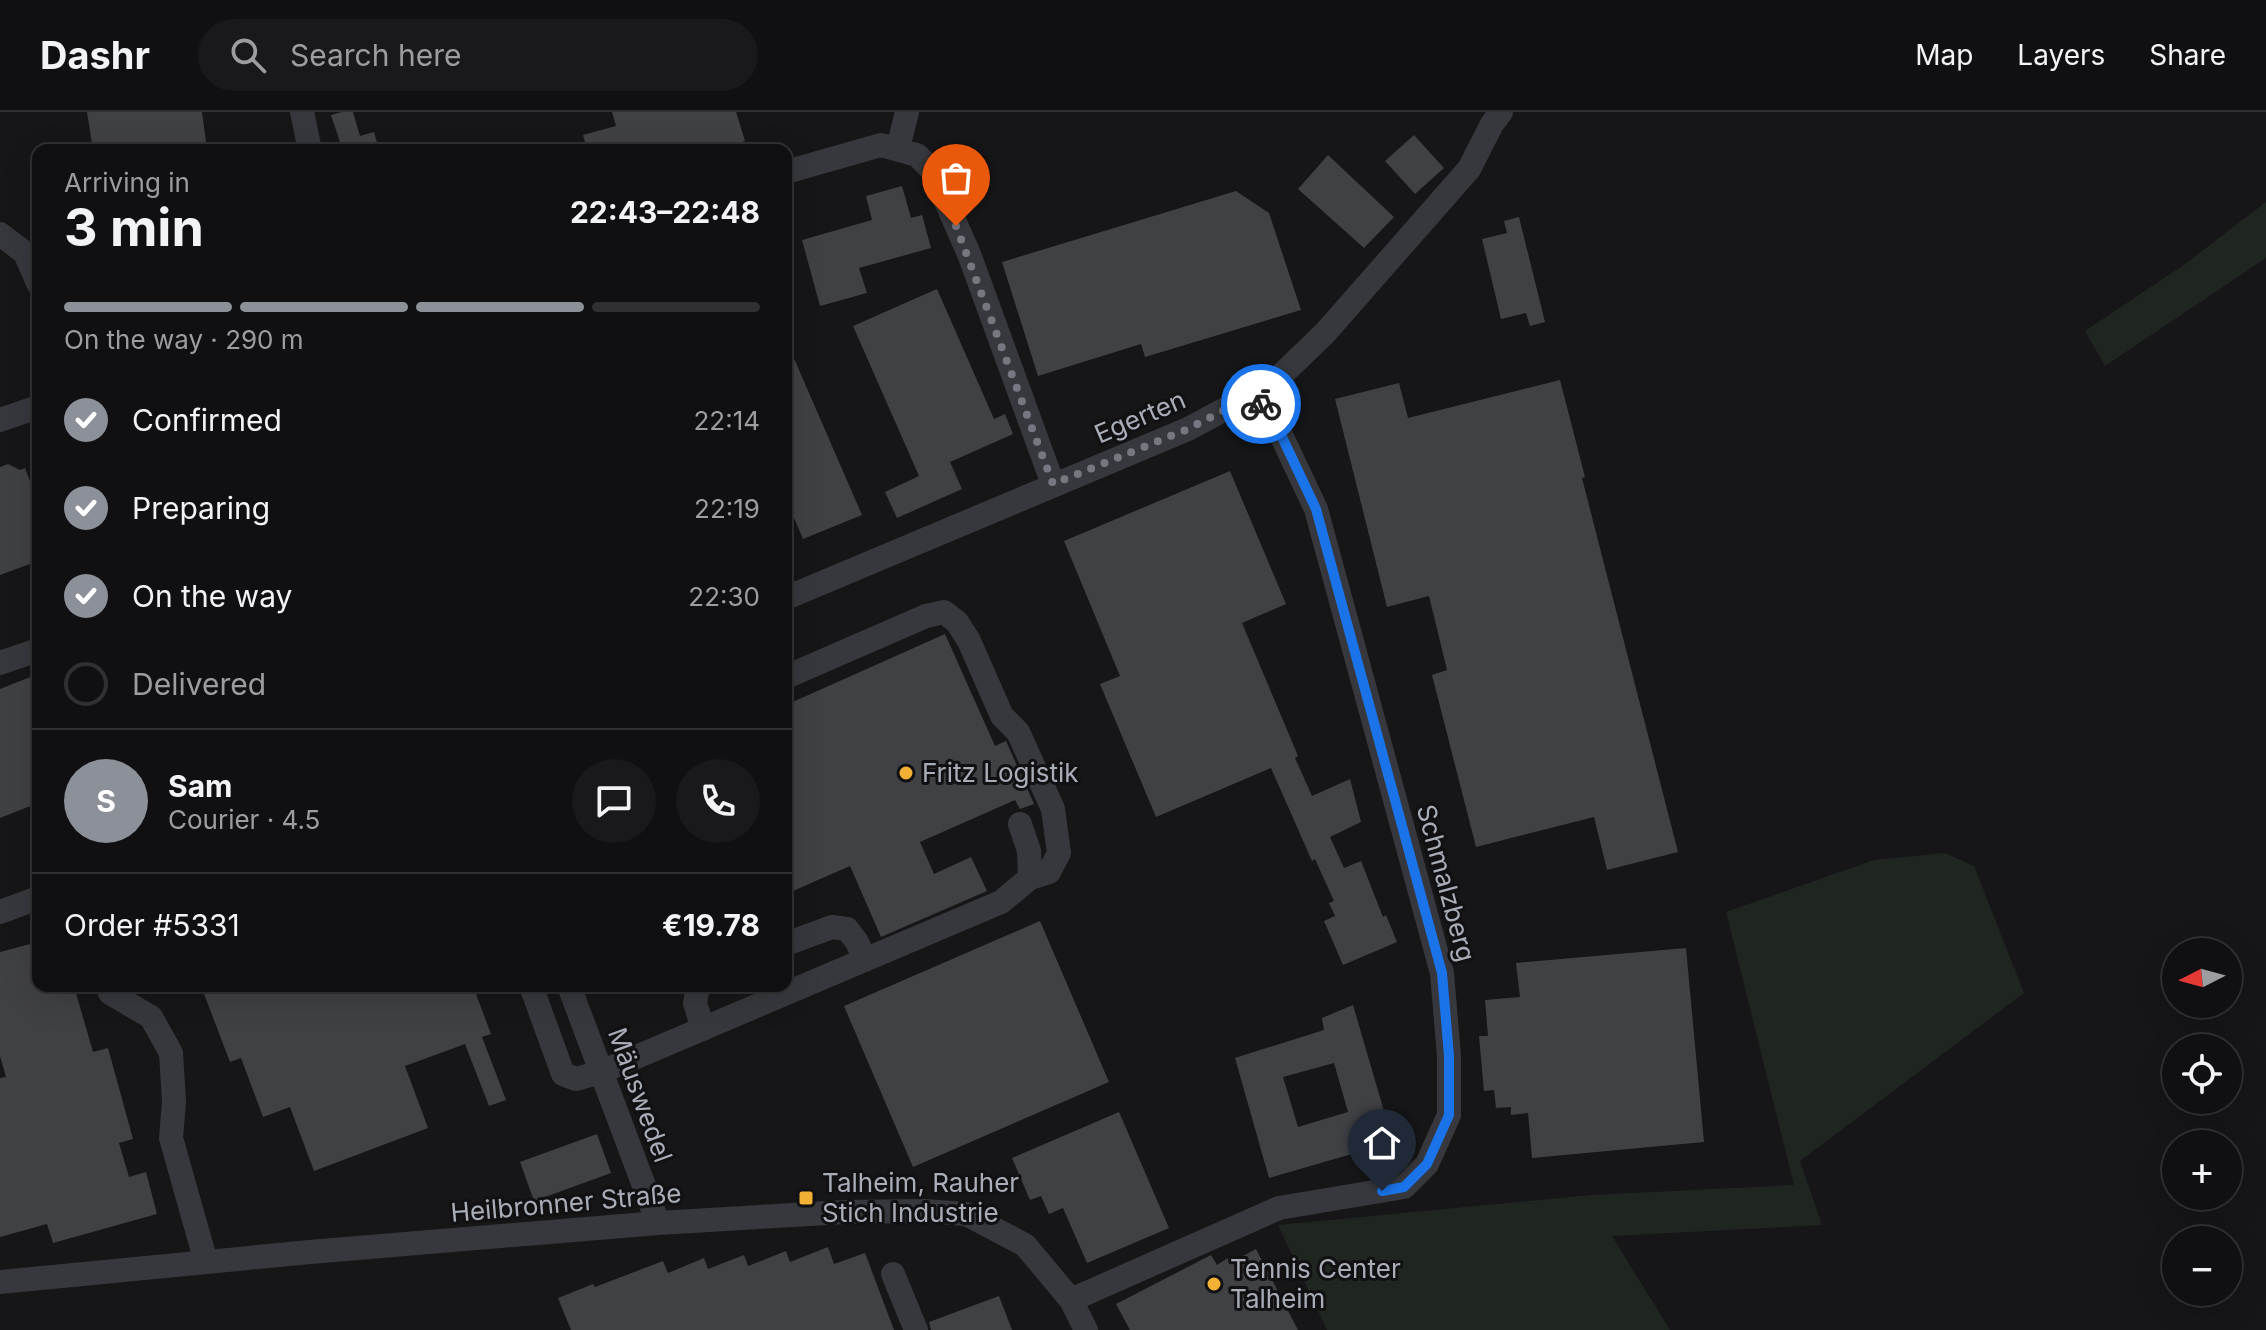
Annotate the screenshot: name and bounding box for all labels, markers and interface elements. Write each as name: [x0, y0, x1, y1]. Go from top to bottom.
search box: [198, 19, 758, 91]
text: Dashr: [40, 32, 150, 78]
icon: search: [226, 33, 270, 77]
text: Search here: [290, 37, 461, 73]
text: Map: [1915, 38, 1973, 72]
text: Layers: [2017, 38, 2105, 72]
text: Share: [2149, 38, 2226, 72]
pin: [922, 144, 990, 226]
icon: bag: [934, 156, 978, 200]
text: Arriving in: [64, 167, 190, 198]
text: 22:43–22:48: [570, 194, 760, 230]
text: 3 min: [64, 196, 204, 259]
text: On the way · 290 m: [64, 324, 304, 355]
courier: [1221, 364, 1301, 444]
icon: bike: [1239, 382, 1283, 426]
street label: Egerten: [1090, 384, 1190, 450]
icon: check: [64, 398, 108, 442]
text: Confirmed: [132, 402, 282, 438]
text: 22:14: [693, 405, 760, 436]
icon: check: [64, 486, 108, 530]
text: Preparing: [132, 490, 270, 526]
text: 22:19: [694, 493, 760, 524]
icon: check: [64, 574, 108, 618]
text: On the way: [132, 578, 292, 614]
text: 22:30: [688, 581, 760, 612]
text: Delivered: [132, 666, 266, 702]
place label: Fritz Logistik: [922, 757, 1079, 788]
button: chat: [572, 759, 656, 843]
button: phone: [676, 759, 760, 843]
marker: Fritz Logistik: [897, 764, 915, 782]
text: Sam: [168, 768, 232, 804]
text: S: [96, 783, 116, 819]
street label: Schmalzberg: [1411, 801, 1482, 965]
text: Courier · 4.5: [168, 804, 320, 835]
text: Order #5331: [64, 907, 240, 943]
text: €19.78: [662, 907, 760, 943]
north arrow: [2162, 938, 2242, 1018]
map controls: [2162, 938, 2242, 1306]
street label: Mäuswedel: [602, 1023, 679, 1166]
button: locate: [2162, 1034, 2242, 1114]
pin: [1348, 1109, 1416, 1191]
icon: home: [1360, 1121, 1404, 1165]
button: +: [2162, 1130, 2242, 1210]
place label: Talheim, Rauher Stich Industrie: [822, 1167, 1019, 1228]
street label: Heilbronner Straße: [449, 1177, 683, 1228]
marker: Talheim, Rauher Stich Industrie: [797, 1189, 815, 1207]
button: −: [2162, 1226, 2242, 1306]
place label: Tennis Center Talheim: [1230, 1253, 1401, 1314]
marker: Tennis Center Talheim: [1205, 1275, 1223, 1293]

